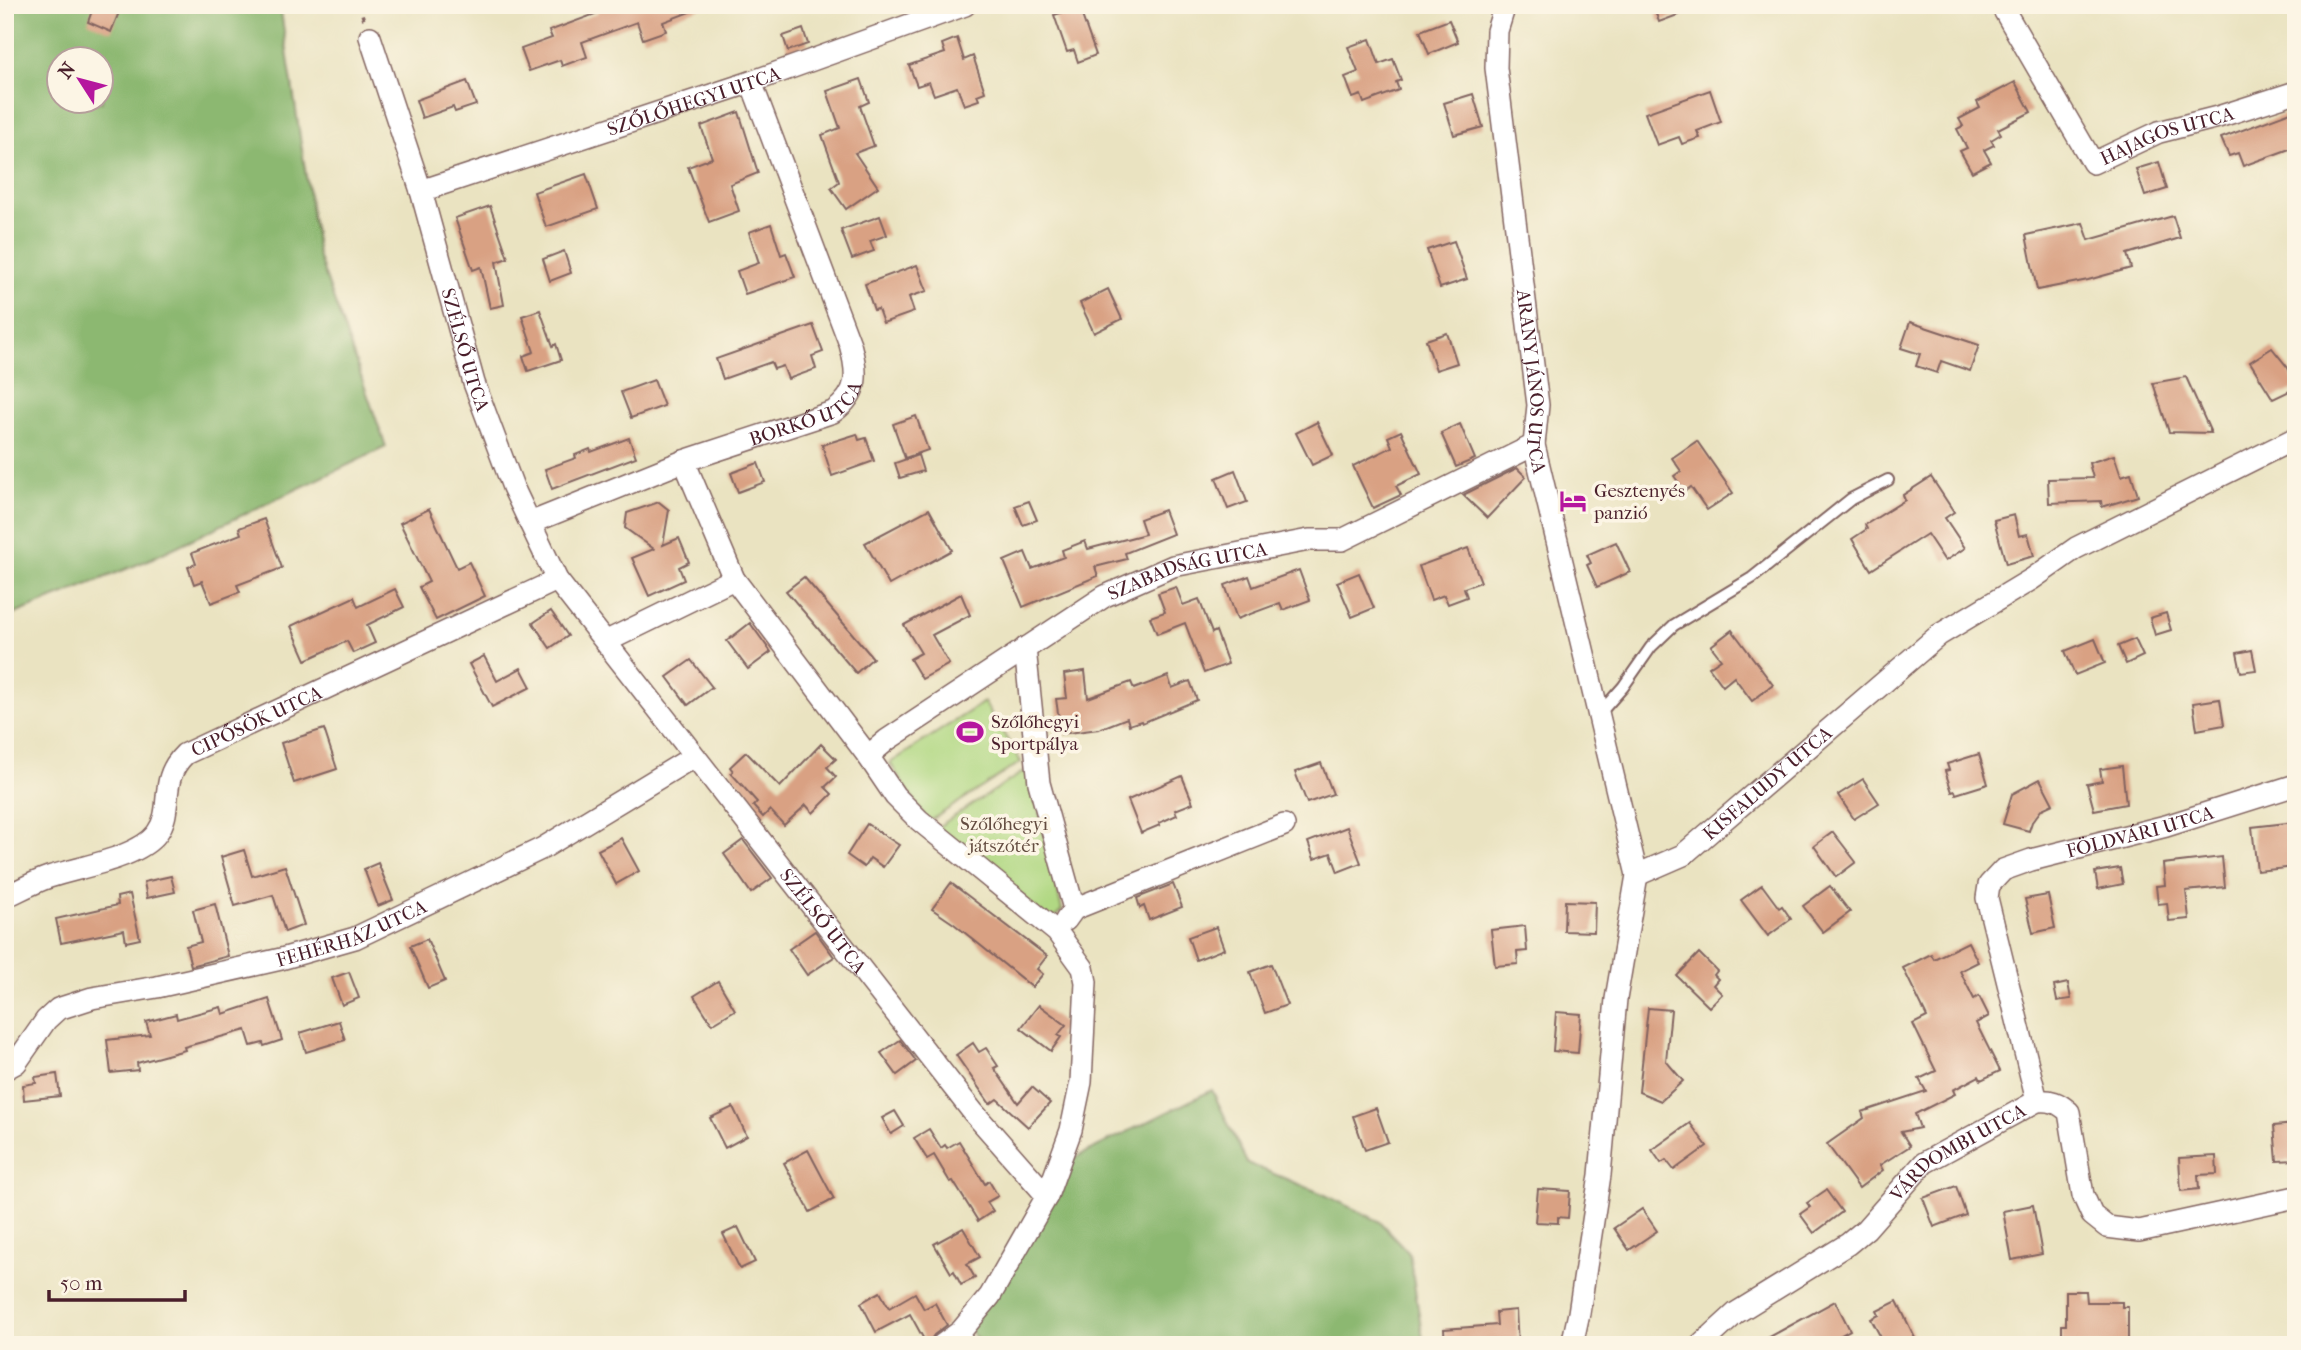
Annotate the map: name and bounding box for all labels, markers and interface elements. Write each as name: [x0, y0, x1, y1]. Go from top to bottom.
north arrow: [46, 46, 116, 116]
text: N: [54, 58, 81, 83]
street label: SZŐLŐHEGYI UTCA: [604, 62, 784, 141]
street label: HAJAGOS UTCA: [2097, 102, 2237, 170]
street label: SZÉLSŐ UTCA: [436, 286, 494, 415]
street label: ARANY JÁNOS UTCA: [1512, 287, 1551, 476]
street label: BORKŐ UTCA: [747, 378, 867, 451]
place label: Gesztenyés panzió: [1593, 480, 1685, 524]
hotel icon: Gesztenyés panzió: [1558, 486, 1588, 516]
street label: SZABADSÁG UTCA: [1105, 538, 1270, 605]
street label: CIPŐSÖK UTCA: [188, 681, 326, 762]
place label: Szőlőhegyi Sportpálya: [991, 711, 1080, 755]
sports icon: Szőlőhegyi Sportpálya: [955, 717, 985, 747]
street label: KISFALUDY UTCA: [1699, 722, 1837, 845]
street label: FÖLDVÁRI UTCA: [2064, 801, 2217, 863]
park label: Szőlőhegyi játszótér: [960, 813, 1048, 857]
street label: SZÉLSŐ UTCA: [775, 865, 871, 979]
street label: FEHÉRHÁZ UTCA: [274, 895, 431, 972]
street label: VÁRDOMBI UTCA: [1885, 1099, 2030, 1207]
scale bar: [49, 1259, 186, 1303]
text: 50 m: [60, 1271, 103, 1295]

